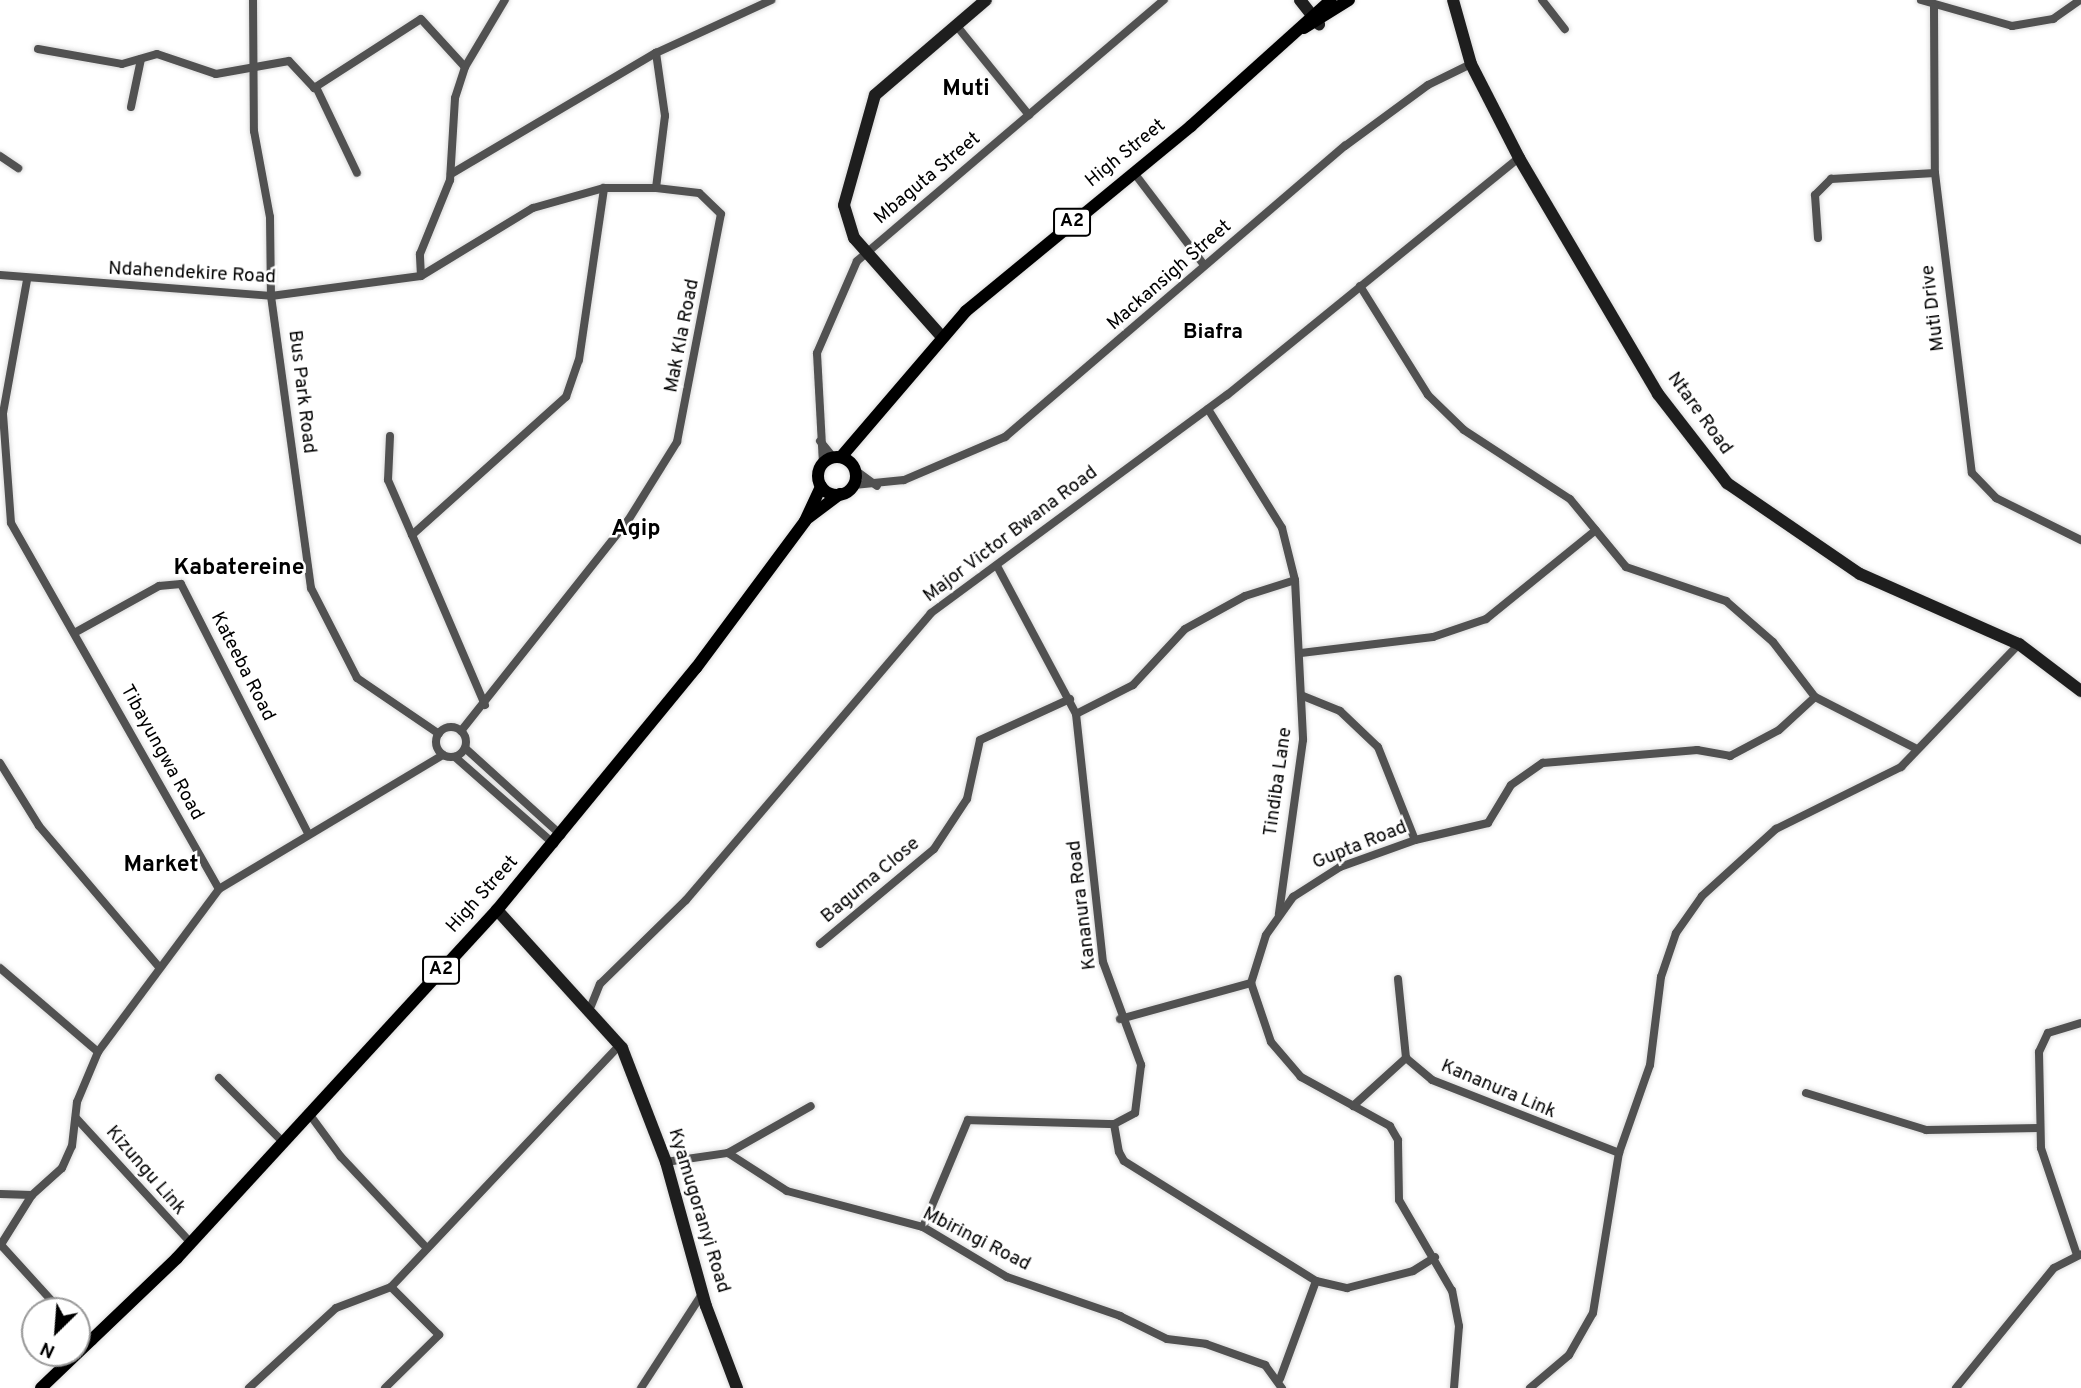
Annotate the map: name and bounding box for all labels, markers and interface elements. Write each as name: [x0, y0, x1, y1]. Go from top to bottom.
district label: Muti: [942, 76, 990, 104]
street label: High Street: [1081, 115, 1171, 193]
street label: Mbaguta Street: [870, 128, 986, 230]
road number: A2: [1053, 208, 1091, 236]
street label: Mackansigh Street: [1103, 216, 1237, 336]
street label: Ndahendekire Road: [108, 258, 276, 290]
street label: Muti Drive: [1917, 263, 1951, 353]
street label: Mak Kla Road: [661, 277, 705, 395]
district label: Biafra: [1183, 320, 1243, 346]
street label: Bus Park Road: [282, 329, 320, 455]
street label: Ntare Road: [1661, 368, 1737, 460]
street label: Major Victor Bwana Road: [919, 462, 1103, 608]
district label: Agip: [611, 516, 661, 544]
district label: Kabatereine: [174, 555, 304, 583]
street label: Kateeba Road: [205, 609, 279, 725]
street label: Tibayungwa Road: [114, 681, 208, 825]
street label: Tindiba Lane: [1260, 726, 1298, 838]
street label: Gupta Road: [1309, 817, 1411, 875]
street label: Baguma Close: [817, 833, 925, 929]
street label: Kananura Road: [1064, 839, 1102, 971]
district label: Market: [123, 852, 199, 880]
street label: High Street: [442, 852, 524, 938]
road number: A2: [422, 956, 460, 985]
street label: Kananura Link: [1437, 1056, 1559, 1124]
street label: Kizungu Link: [100, 1122, 190, 1220]
street label: Kyamugoranyi Road: [662, 1126, 734, 1296]
street label: Mbiringi Road: [918, 1203, 1034, 1277]
north arrow: [21, 1297, 91, 1367]
text: N: [37, 1335, 59, 1363]

